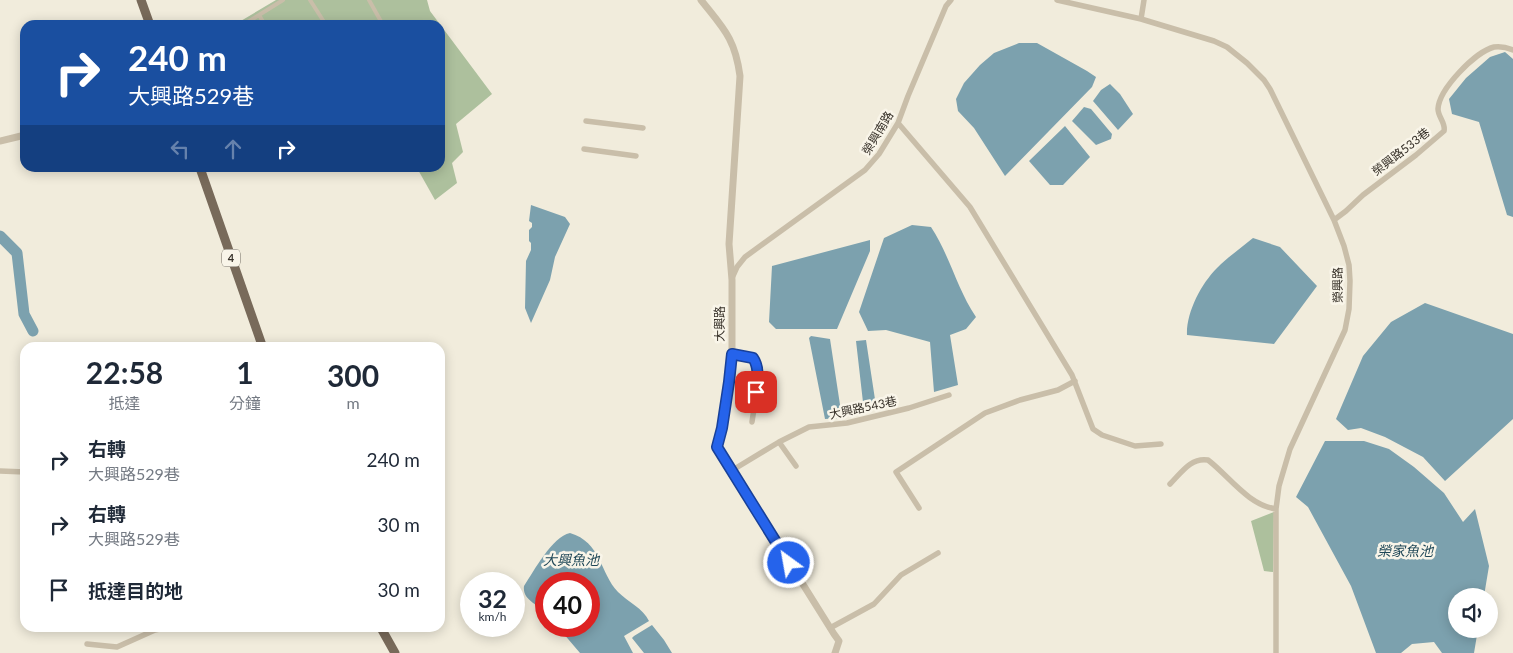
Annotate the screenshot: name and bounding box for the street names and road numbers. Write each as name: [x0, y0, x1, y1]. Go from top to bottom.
street label: 榮興南路: [859, 108, 896, 157]
street label: 榮興路533巷: [1369, 124, 1432, 179]
road number: 4: [222, 250, 240, 266]
street label: 榮興路: [1330, 267, 1345, 303]
street label: 大興路: [712, 306, 727, 342]
street label: 大興路543巷: [828, 393, 898, 422]

